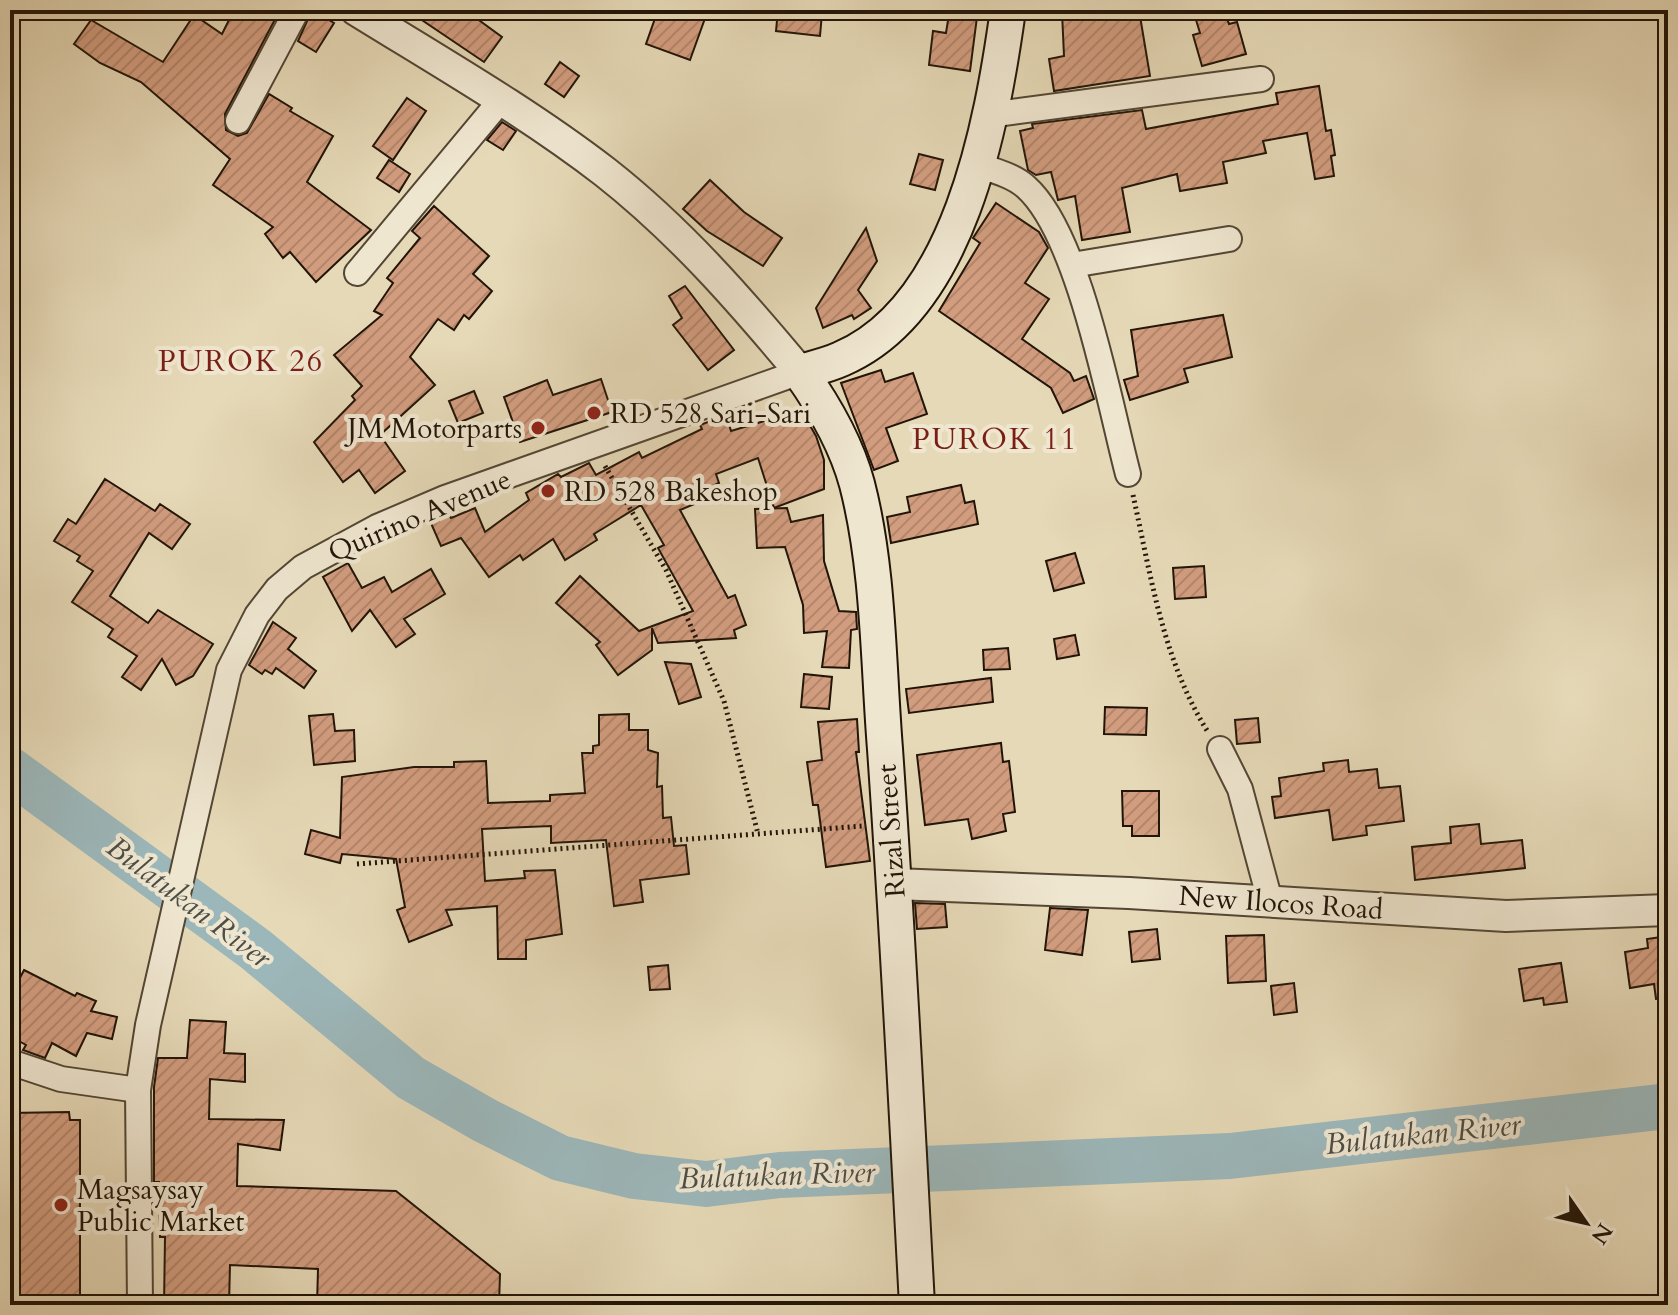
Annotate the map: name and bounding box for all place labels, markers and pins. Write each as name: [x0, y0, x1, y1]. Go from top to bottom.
place label: RD 528 Sari-Sari: [610, 395, 811, 433]
marker: RD 528 Sari-Sari: [585, 404, 603, 422]
place label: JM Motorparts: [344, 410, 522, 448]
marker: JM Motorparts: [529, 419, 547, 437]
place label: RD 528 Bakeshop: [564, 473, 778, 511]
marker: RD 528 Bakeshop: [539, 482, 557, 500]
place label: Magsaysay Public Market: [77, 1171, 245, 1241]
marker: Magsaysay Public Market: [52, 1196, 70, 1214]

